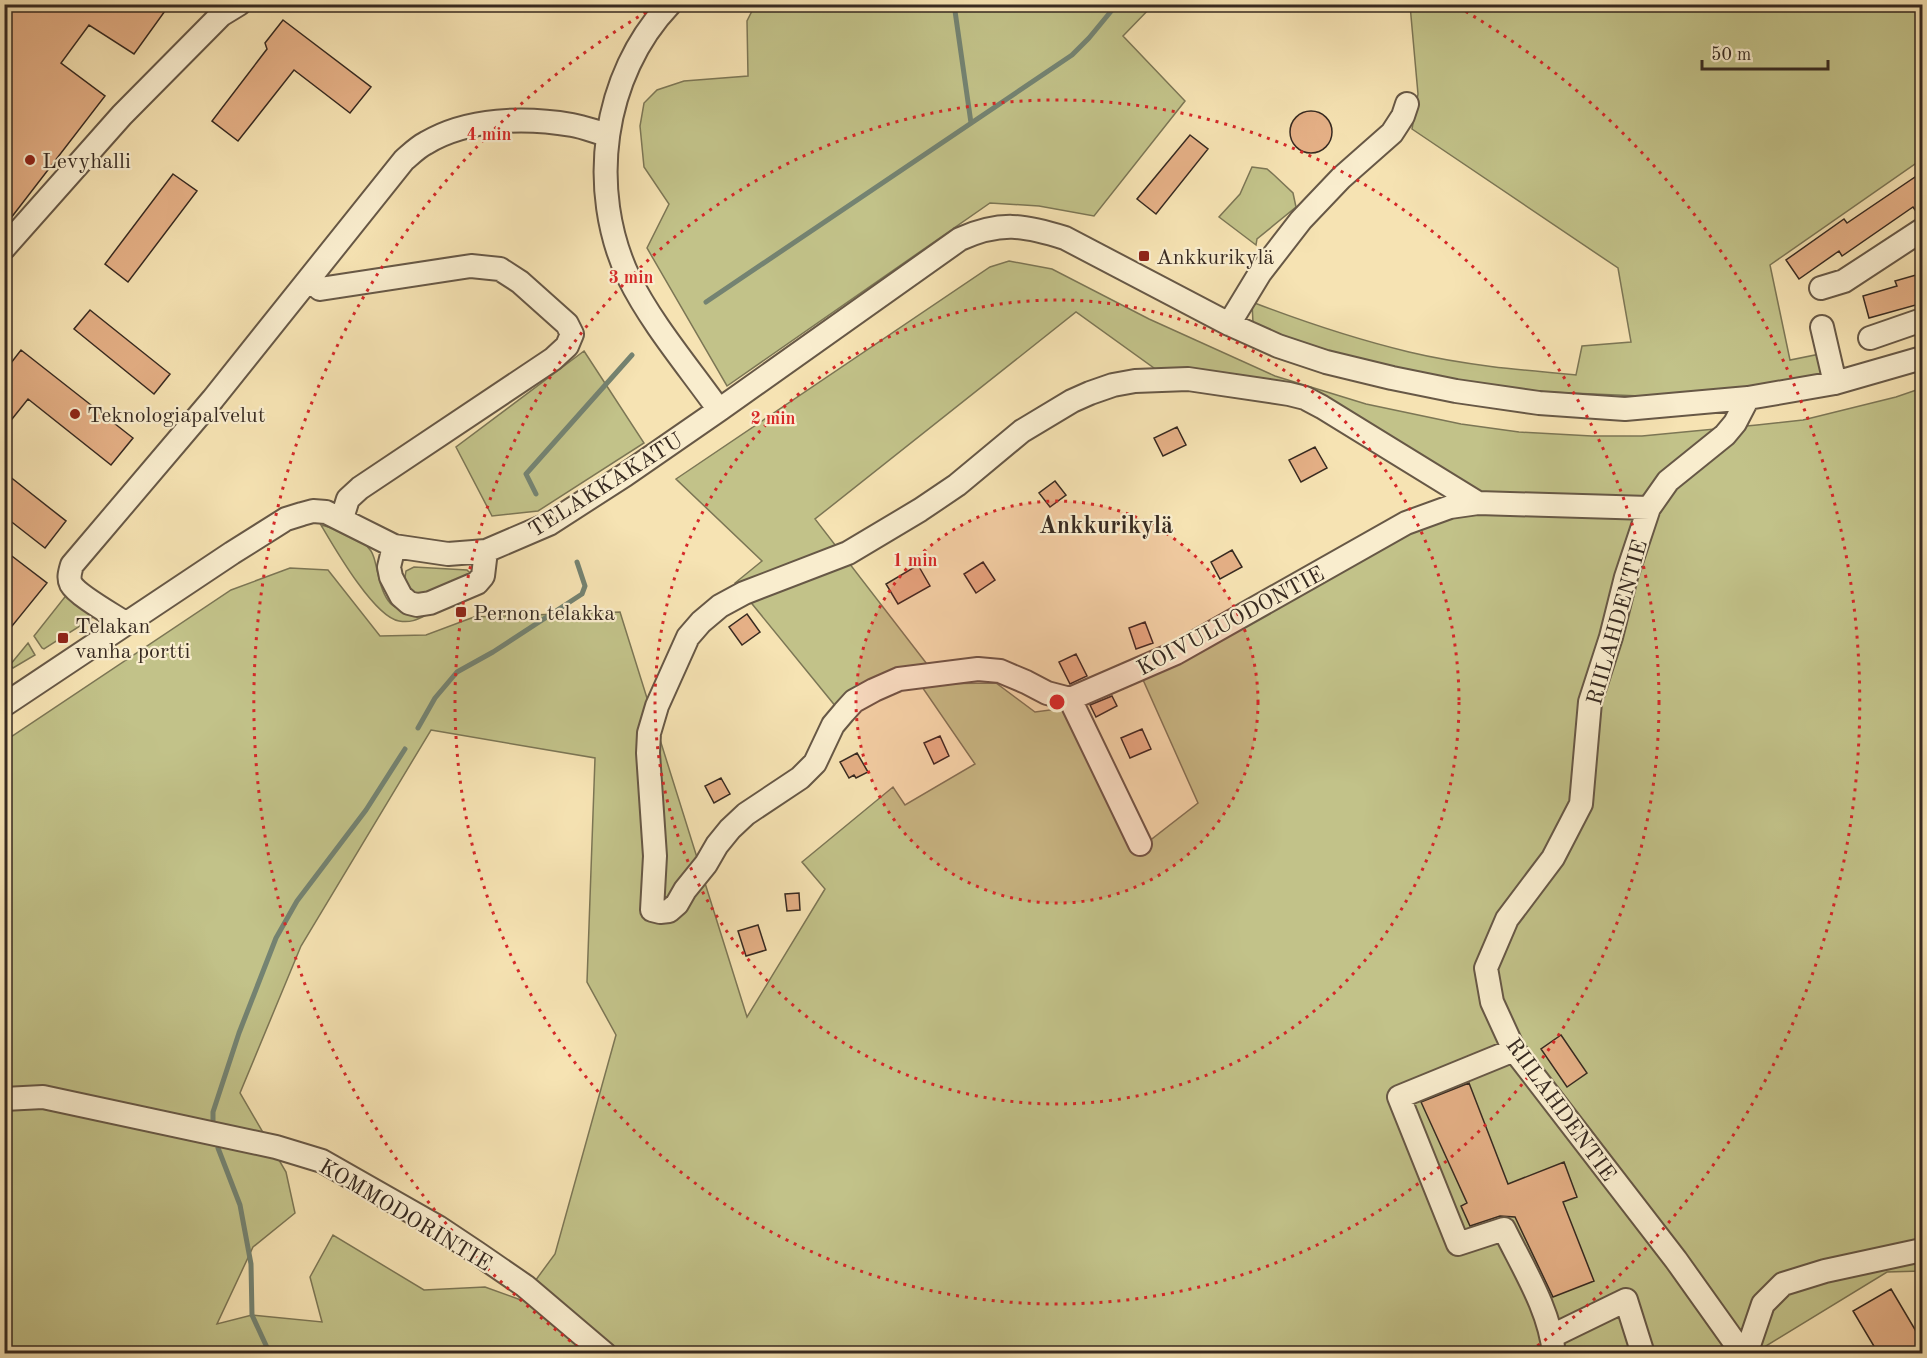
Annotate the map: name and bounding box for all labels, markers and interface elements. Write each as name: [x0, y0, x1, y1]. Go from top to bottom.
scale bar: [1702, 33, 1828, 71]
text: 50 m: [1711, 46, 1751, 64]
text: 4 min: [466, 126, 512, 144]
place label: Levyhalli: [42, 151, 131, 173]
marker: Levyhalli: [23, 153, 37, 167]
place label: Ankkurikylä: [1156, 247, 1274, 269]
marker: Ankkurikylä: [1137, 249, 1151, 263]
text: 3 min: [608, 269, 654, 287]
place label: Teknologiapalvelut: [87, 405, 265, 427]
marker: Teknologiapalvelut: [68, 407, 82, 421]
text: 2 min: [750, 410, 796, 428]
street label: TELAKKAKATU: [525, 429, 687, 542]
district label: Ankkurikylä: [1039, 515, 1173, 539]
street label: RIILAHDENTIE: [1584, 537, 1652, 708]
text: 1 min: [892, 552, 938, 570]
street label: KOIVULUODONTIE: [1134, 563, 1328, 680]
place label: Pernon telakka: [473, 603, 615, 625]
marker: Pernon telakka: [454, 605, 468, 619]
place label: Telakan vanha portti: [75, 616, 190, 663]
marker: Telakan vanha portti: [56, 631, 70, 645]
centre of rings: [1047, 692, 1067, 712]
street label: RIILAHDENTIE: [1501, 1035, 1619, 1186]
street label: KOMMODORINTIE: [315, 1156, 495, 1276]

